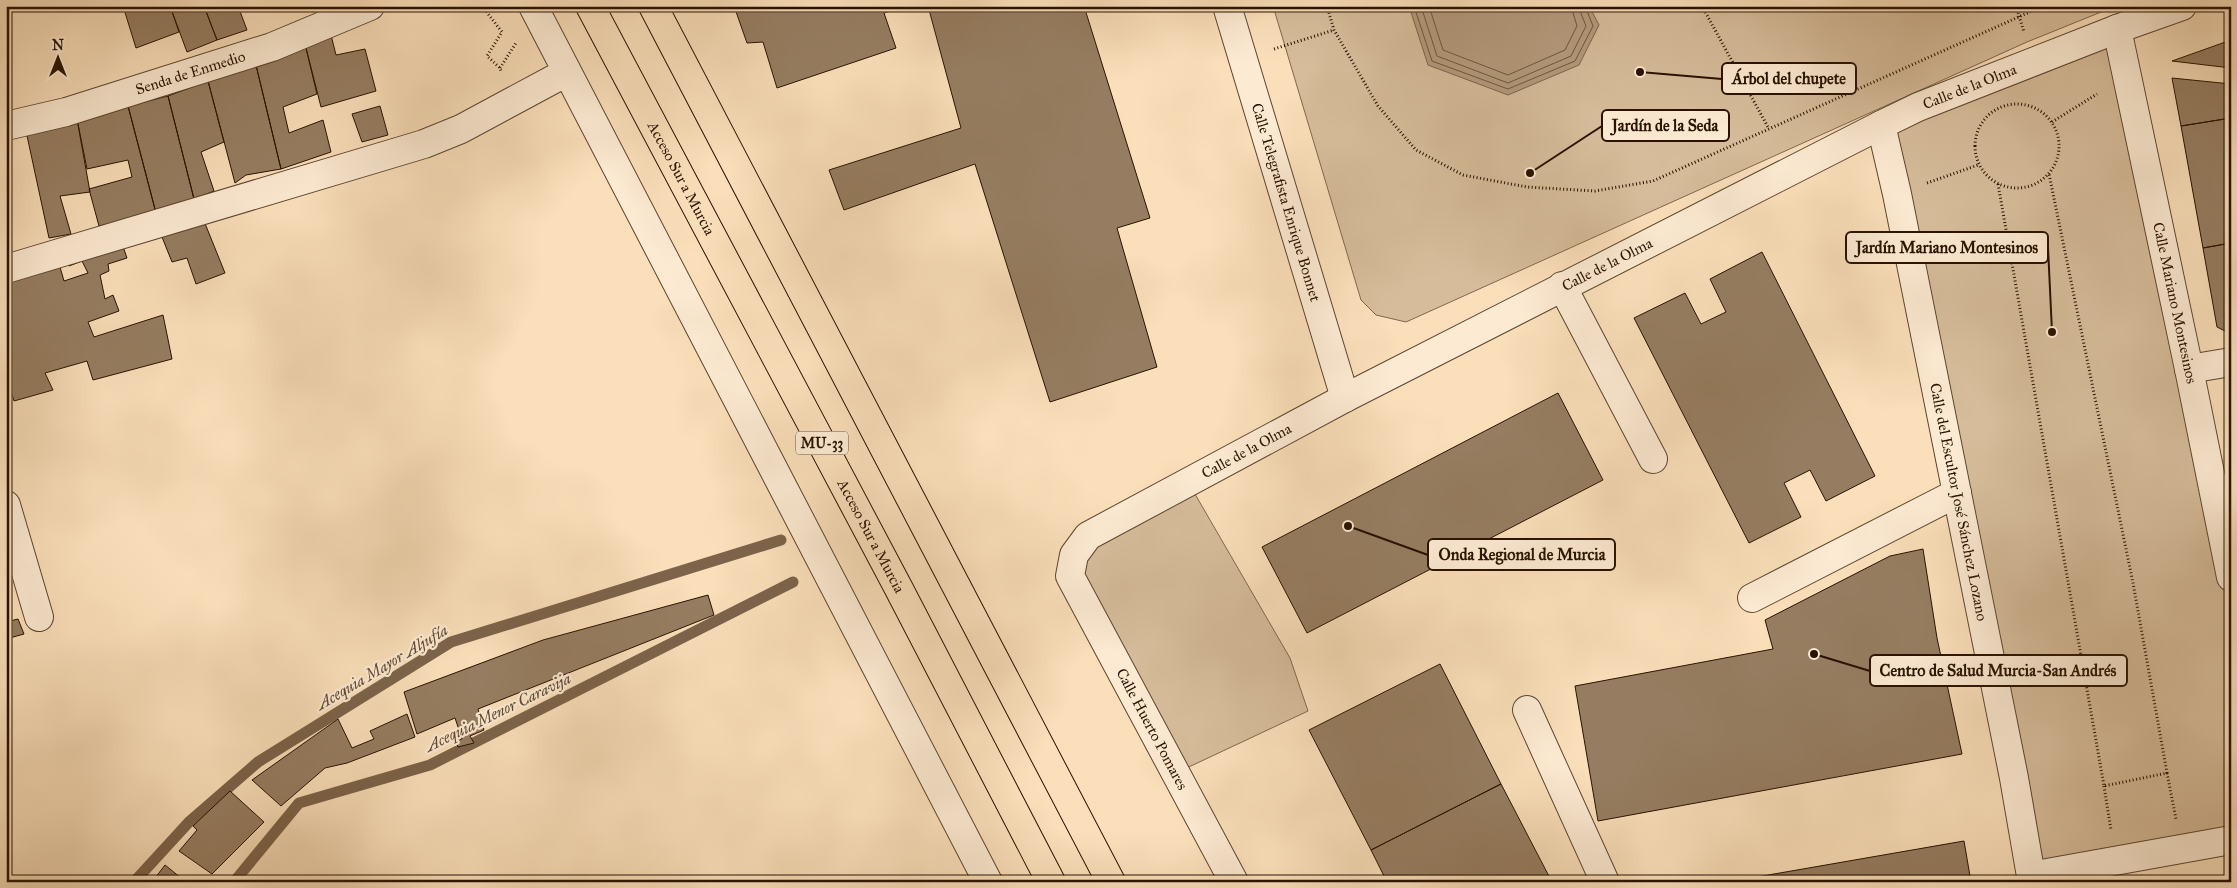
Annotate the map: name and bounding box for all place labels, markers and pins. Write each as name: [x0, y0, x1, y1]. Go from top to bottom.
callout: Árbol del chupete: [1722, 63, 1856, 94]
callout: Jardín de la Seda: [1602, 110, 1729, 141]
callout: Jardín Mariano Montesinos: [1846, 232, 2048, 263]
callout: Onda Regional de Murcia: [1428, 539, 1615, 570]
callout: Centro de Salud Murcia-San Andrés: [1870, 655, 2127, 686]

